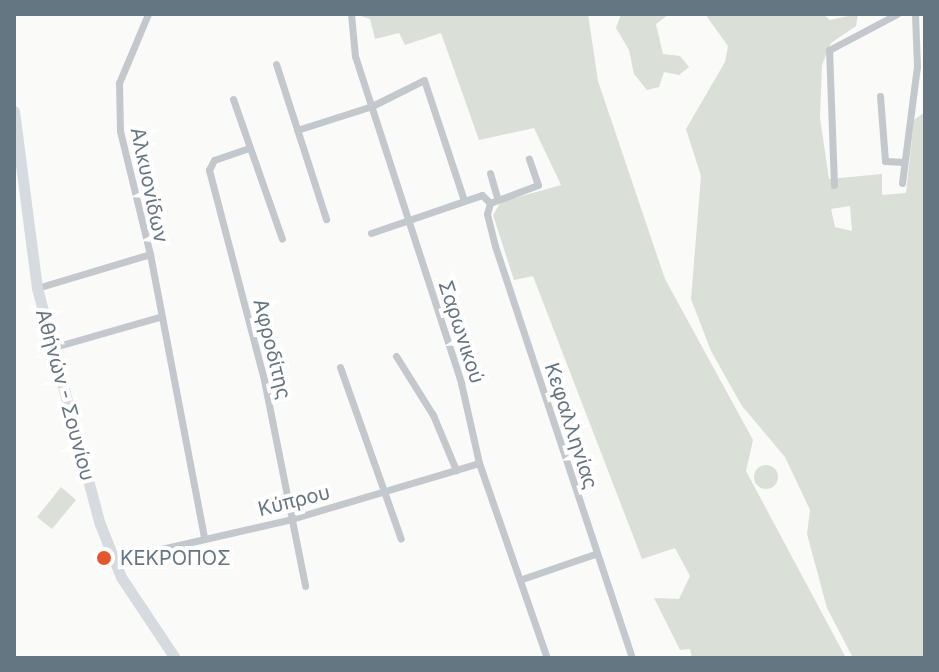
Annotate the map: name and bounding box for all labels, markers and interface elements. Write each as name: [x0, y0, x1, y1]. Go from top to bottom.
street label: Αλκυονίδων: [125, 125, 173, 245]
street label: Σαρωνικού: [433, 277, 489, 387]
street label: Αφροδίτης: [248, 296, 296, 402]
street label: Αθήνών - Σουνίου: [31, 307, 99, 483]
street label: Κεφαλληνίας: [539, 360, 603, 492]
street label: Κύπρου: [255, 480, 333, 522]
place label: ΚΕΚΡΟΠΟΣ: [120, 546, 231, 570]
marker: ΚΕΚΡΟΠΟΣ: [95, 549, 113, 567]

